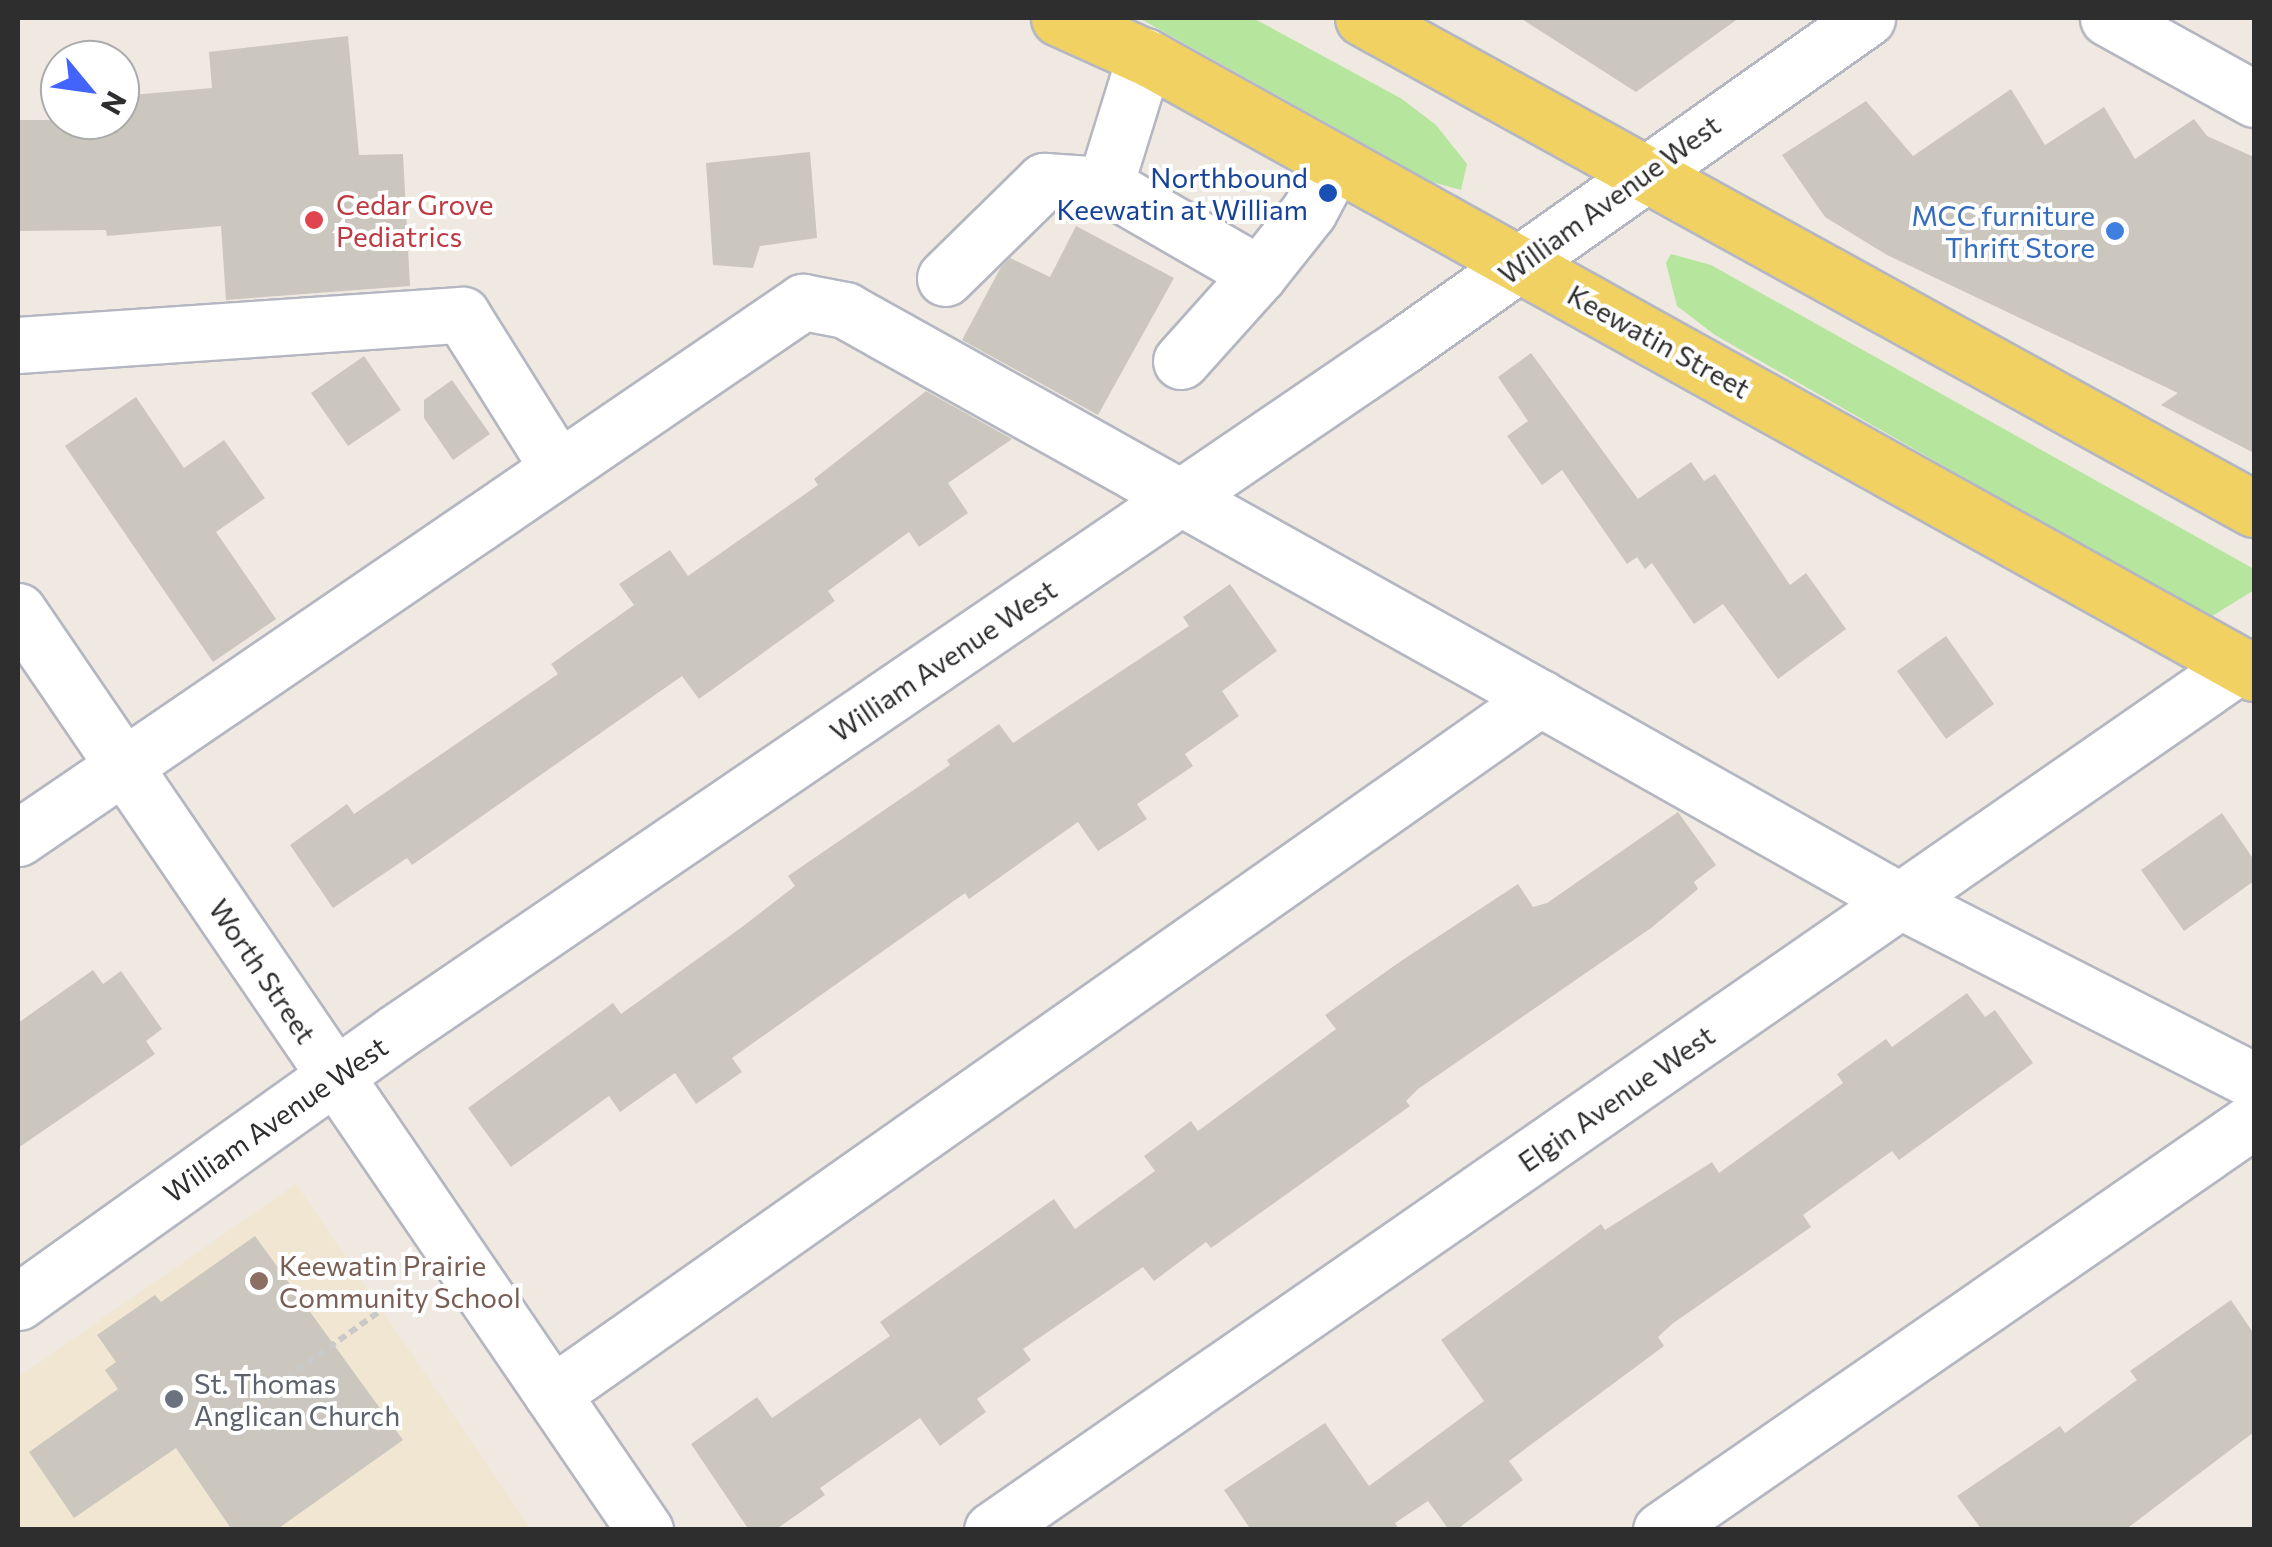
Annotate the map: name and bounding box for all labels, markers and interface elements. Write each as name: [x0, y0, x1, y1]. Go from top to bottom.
north arrow: [40, 40, 140, 140]
text: N: [95, 86, 134, 121]
street label: William Avenue West: [1492, 107, 1726, 291]
place label: Northbound Keewatin at William: [1056, 160, 1308, 226]
marker: Northbound Keewatin at William: [1317, 182, 1339, 204]
place label: Cedar Grove Pediatrics: [336, 187, 493, 253]
place label: MCC furniture Thrift Store: [1911, 198, 2095, 264]
marker: Cedar Grove Pediatrics: [301, 207, 327, 233]
marker: MCC furniture Thrift Store: [2104, 220, 2126, 242]
street label: Keewatin Street: [1562, 277, 1756, 405]
street label: William Avenue West: [823, 572, 1063, 748]
street label: Worth Street: [203, 893, 323, 1049]
street label: Elgin Avenue West: [1511, 1018, 1721, 1178]
street label: William Avenue West: [156, 1029, 394, 1209]
place label: Keewatin Prairie Community School: [279, 1248, 521, 1314]
marker: Keewatin Prairie Community School: [248, 1270, 270, 1292]
place label: St. Thomas Anglican Church: [194, 1366, 400, 1432]
marker: St. Thomas Anglican Church: [163, 1388, 185, 1410]

